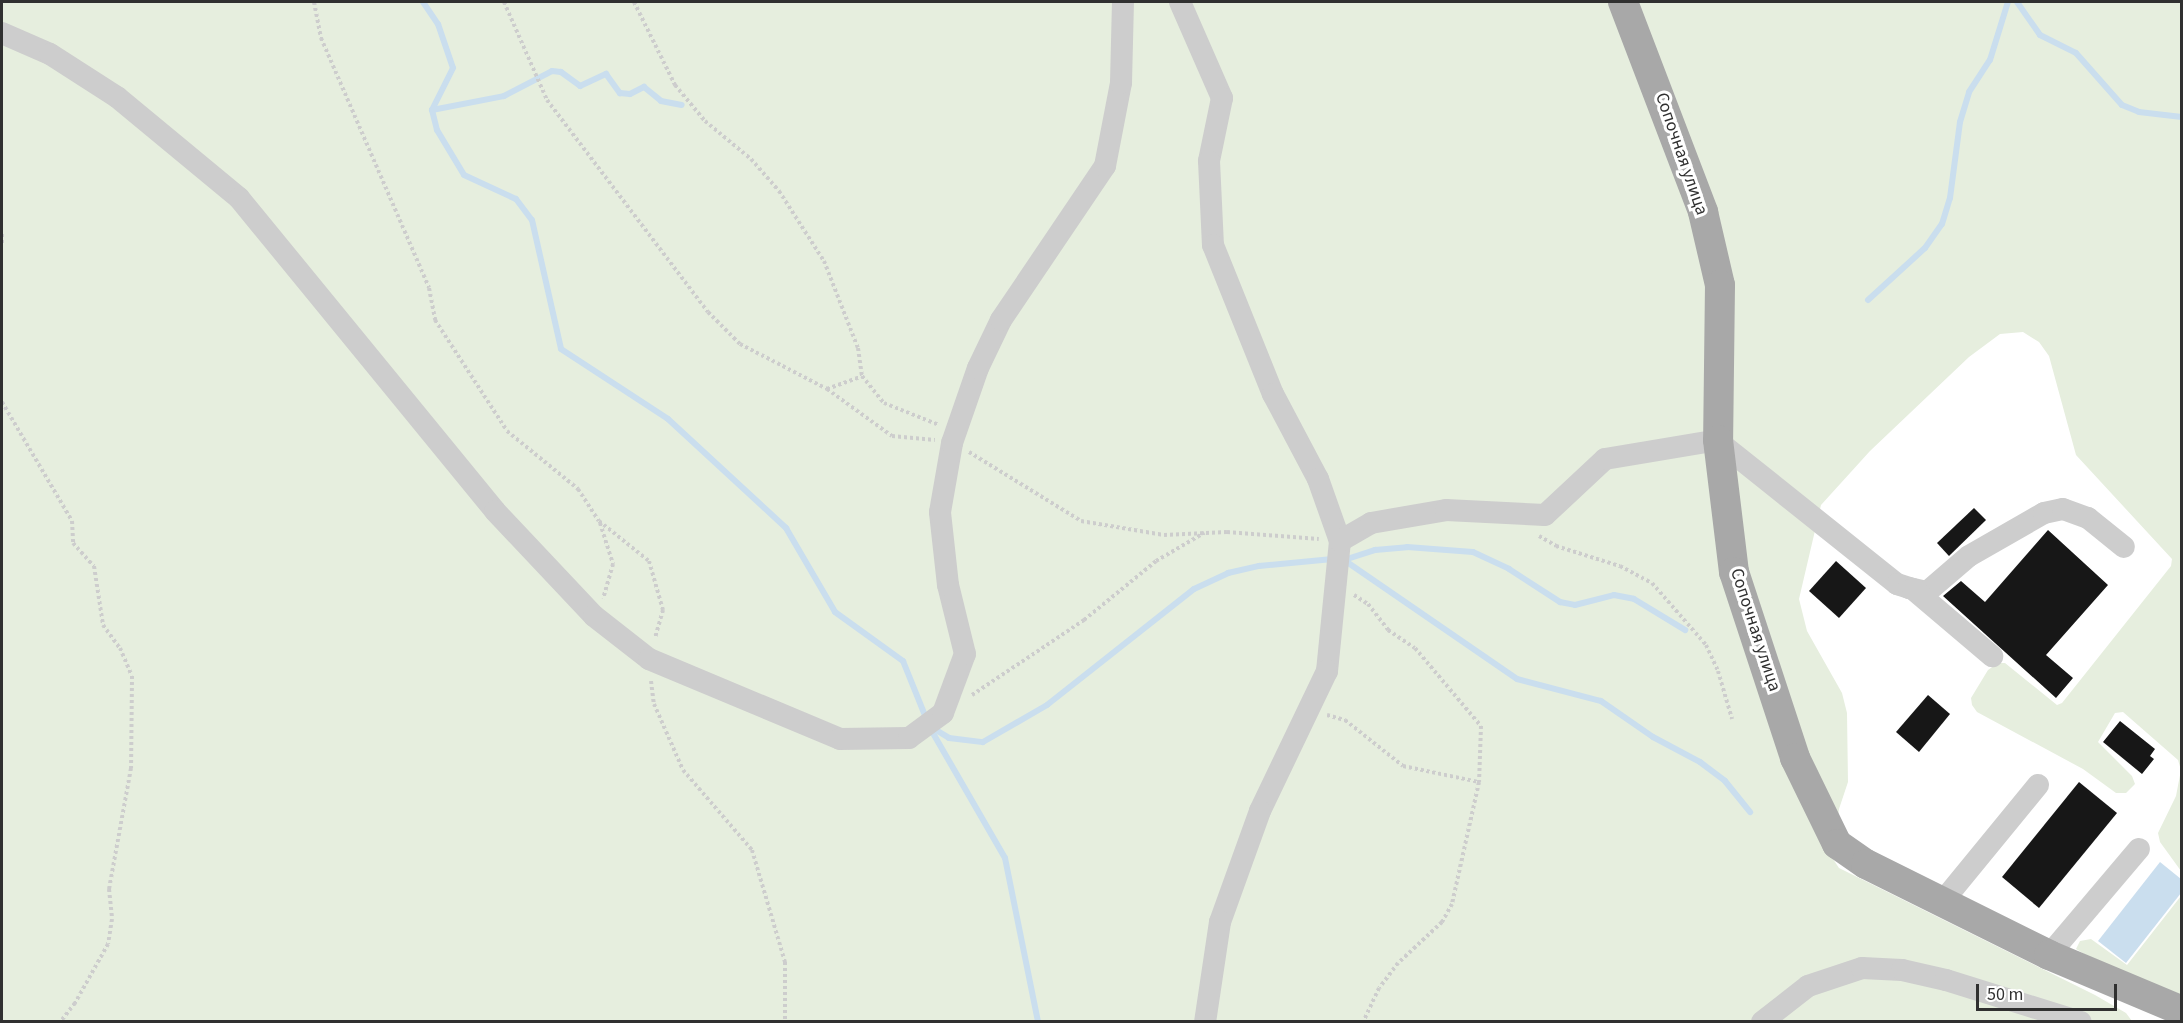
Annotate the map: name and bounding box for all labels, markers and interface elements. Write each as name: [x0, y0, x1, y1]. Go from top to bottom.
street label: Сопочная улица: [1650, 90, 1712, 218]
street label: Сопочная улица: [1725, 566, 1785, 694]
scale bar: [1979, 972, 2120, 1010]
text: 50 m: [1987, 982, 2023, 1007]

